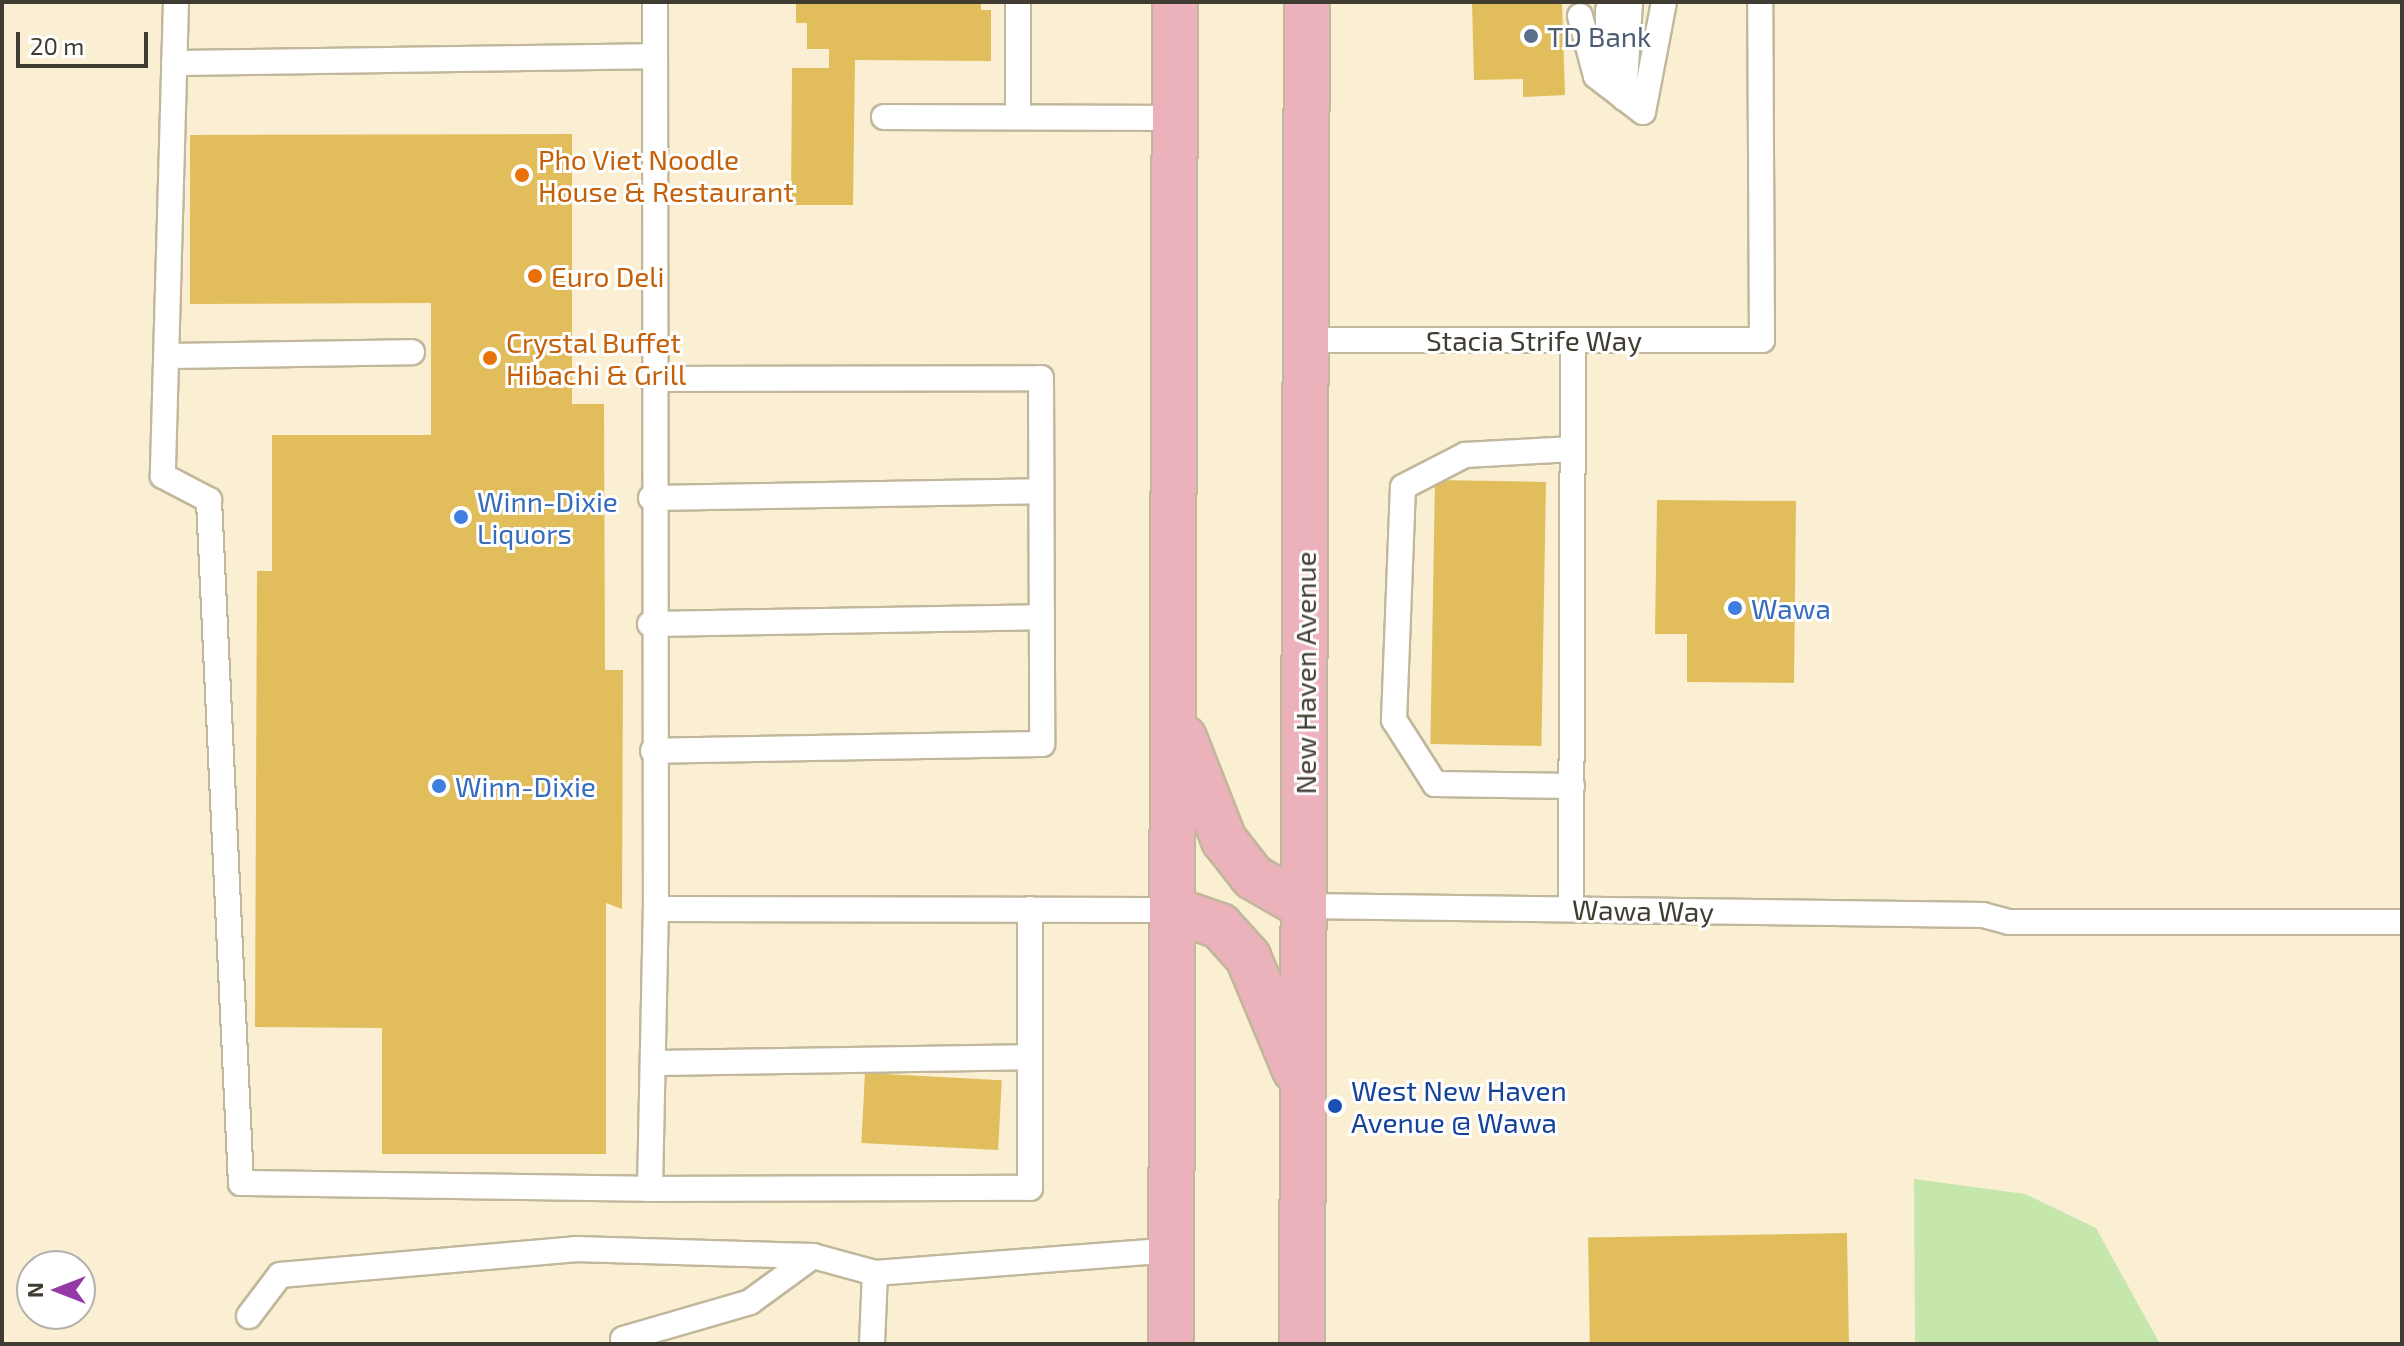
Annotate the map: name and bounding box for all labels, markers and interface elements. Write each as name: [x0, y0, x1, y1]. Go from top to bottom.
scale bar: [20, 16, 152, 66]
place label: TD Bank: [1547, 19, 1651, 53]
marker: TD Bank: [1522, 27, 1540, 45]
text: 20 m: [30, 31, 84, 60]
place label: Pho Viet Noodle House & Restaurant: [538, 142, 794, 208]
marker: Pho Viet Noodle House & Restaurant: [513, 166, 531, 184]
place label: Euro Deli: [551, 259, 665, 293]
marker: Euro Deli: [526, 267, 544, 285]
street label: Stacia Strife Way: [1426, 323, 1642, 357]
place label: Crystal Buffet Hibachi & Grill: [506, 325, 686, 391]
marker: Crystal Buffet Hibachi & Grill: [481, 349, 499, 367]
place label: Winn-Dixie Liquors: [477, 484, 618, 550]
marker: Winn-Dixie Liquors: [452, 508, 470, 526]
street label: New Haven Avenue: [1288, 551, 1322, 795]
place label: Wawa: [1751, 591, 1831, 625]
marker: Wawa: [1726, 599, 1744, 617]
place label: Winn-Dixie: [455, 769, 596, 803]
marker: Winn-Dixie: [430, 777, 448, 795]
street label: Wawa Way: [1571, 892, 1715, 928]
place label: West New Haven Avenue @ Wawa: [1351, 1073, 1567, 1139]
marker: West New Haven Avenue @ Wawa: [1326, 1097, 1344, 1115]
north arrow: [16, 1250, 96, 1330]
text: N: [21, 1282, 47, 1298]

